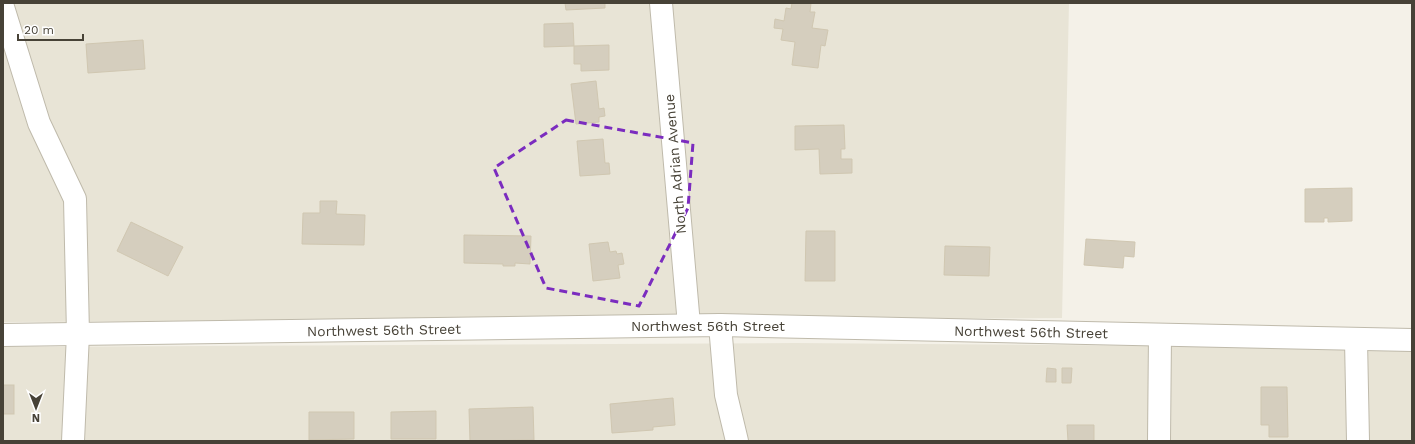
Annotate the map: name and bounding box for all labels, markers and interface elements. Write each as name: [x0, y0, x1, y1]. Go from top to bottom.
scale bar: [18, 16, 83, 42]
text: 20 m: [24, 23, 54, 37]
street label: North Adrian Avenue: [661, 93, 689, 235]
street label: Northwest 56th Street: [631, 318, 785, 334]
street label: Northwest 56th Street: [307, 321, 461, 339]
street label: Northwest 56th Street: [954, 323, 1108, 341]
north arrow: [16, 388, 56, 428]
text: N: [32, 411, 40, 424]

